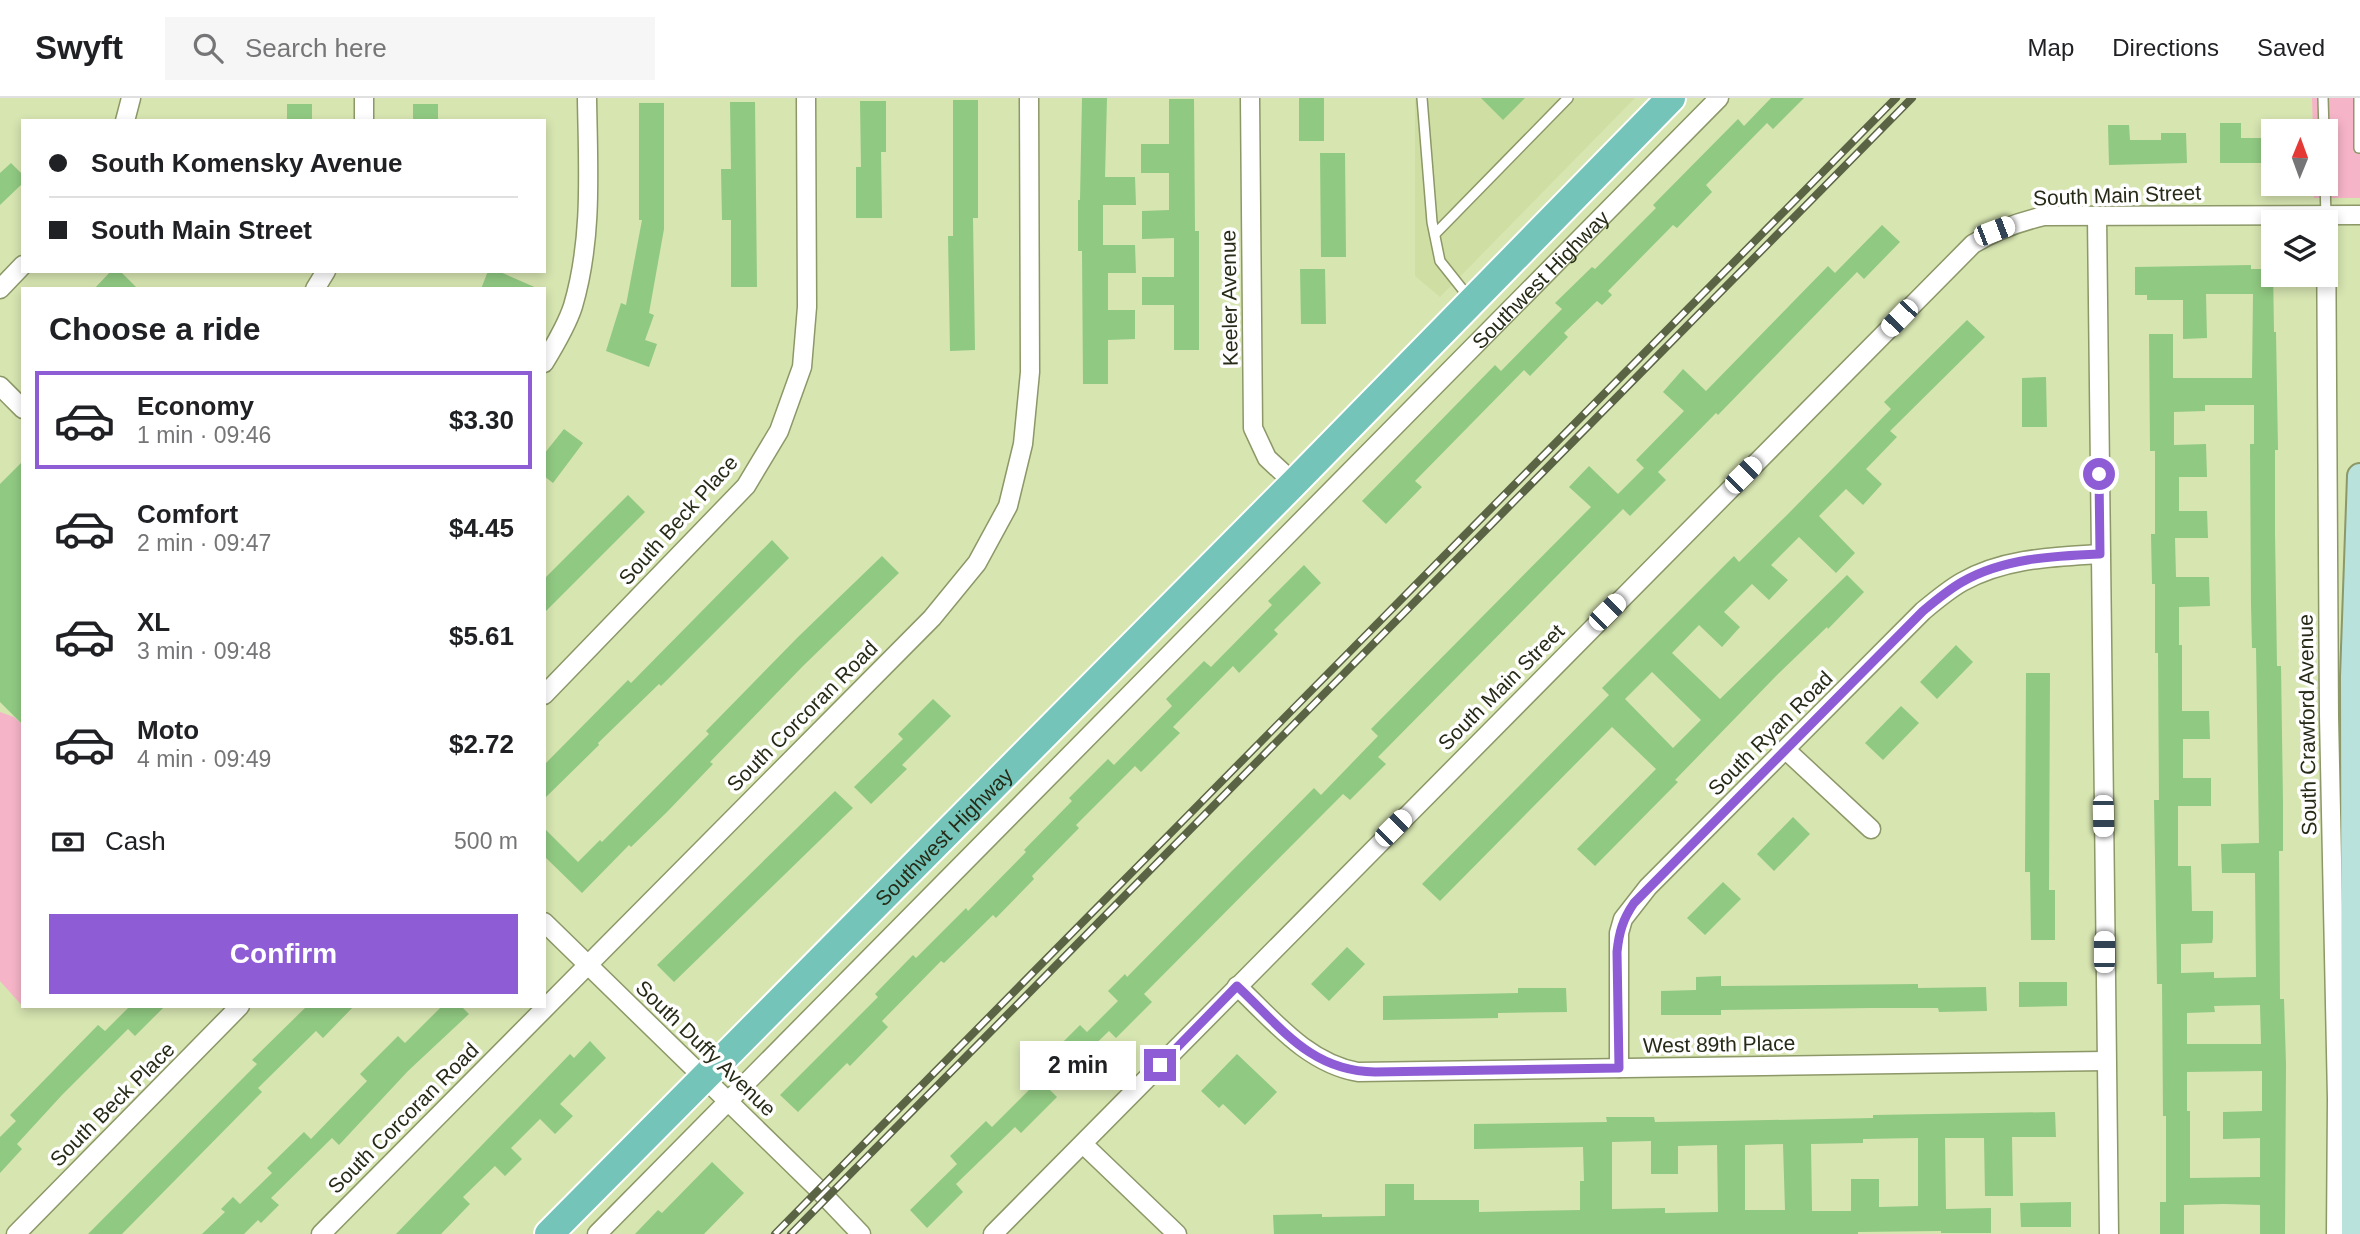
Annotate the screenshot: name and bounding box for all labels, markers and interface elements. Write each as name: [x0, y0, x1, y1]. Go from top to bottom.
search box: [165, 17, 655, 80]
text: Swyft: [35, 29, 123, 66]
icon: search: [189, 29, 227, 67]
text: Search here: [245, 33, 387, 63]
text: Map: [2028, 34, 2074, 61]
text: Directions: [2112, 34, 2219, 61]
text: Saved: [2257, 34, 2325, 61]
north arrow: [2261, 119, 2338, 196]
map controls: [2261, 119, 2338, 287]
text: South Komensky Avenue: [91, 148, 403, 178]
street label: South Main Street: [2033, 181, 2202, 209]
street label: Southwest Highway: [1467, 205, 1613, 353]
button: layers: [2261, 210, 2338, 287]
car: [1971, 214, 2018, 248]
text: South Main Street: [91, 215, 312, 245]
street label: Keeler Avenue: [1216, 230, 1242, 366]
car: [1877, 296, 1922, 340]
text: Choose a ride: [49, 311, 261, 347]
icon: car: [53, 389, 116, 452]
text: Economy: [137, 391, 254, 421]
text: $3.30: [449, 405, 514, 435]
text: 1 min · 09:46: [137, 422, 271, 448]
street label: South Beck Place: [614, 451, 742, 589]
car: [1721, 453, 1766, 497]
route start: [2083, 458, 2115, 490]
icon: car: [53, 497, 116, 560]
text: Comfort: [137, 499, 238, 529]
text: $4.45: [449, 513, 514, 543]
text: 2 min · 09:47: [137, 530, 271, 556]
car: [1585, 590, 1630, 634]
icon: car: [53, 605, 116, 668]
text: XL: [137, 607, 170, 637]
street label: South Crawford Avenue: [2294, 614, 2320, 836]
street label: South Main Street: [1433, 619, 1569, 755]
text: $5.61: [449, 621, 514, 651]
street label: South Corcoran Road: [722, 636, 882, 796]
text: 3 min · 09:48: [137, 638, 271, 664]
street label: South Ryan Road: [1703, 666, 1837, 800]
icon: car: [53, 713, 116, 776]
text: Moto: [137, 715, 199, 745]
text: $2.72: [449, 729, 514, 759]
text: 4 min · 09:49: [137, 746, 271, 772]
street label: Southwest Highway: [870, 762, 1017, 910]
car: [2093, 795, 2114, 837]
car: [1371, 806, 1416, 850]
icon: cash: [49, 823, 87, 861]
text: Cash: [105, 826, 166, 856]
text: 500 m: [454, 828, 518, 854]
button: Confirm: [49, 914, 518, 994]
car: [2094, 931, 2115, 973]
street label: South Duffy Avenue: [632, 976, 780, 1120]
street label: West 89th Place: [1643, 1031, 1795, 1057]
street label: South Beck Place: [45, 1037, 179, 1171]
street label: South Corcoran Road: [323, 1038, 483, 1198]
callout: 2 min: [1020, 1040, 1136, 1090]
route end: [1144, 1049, 1176, 1081]
text: 2 min: [1048, 1052, 1108, 1078]

